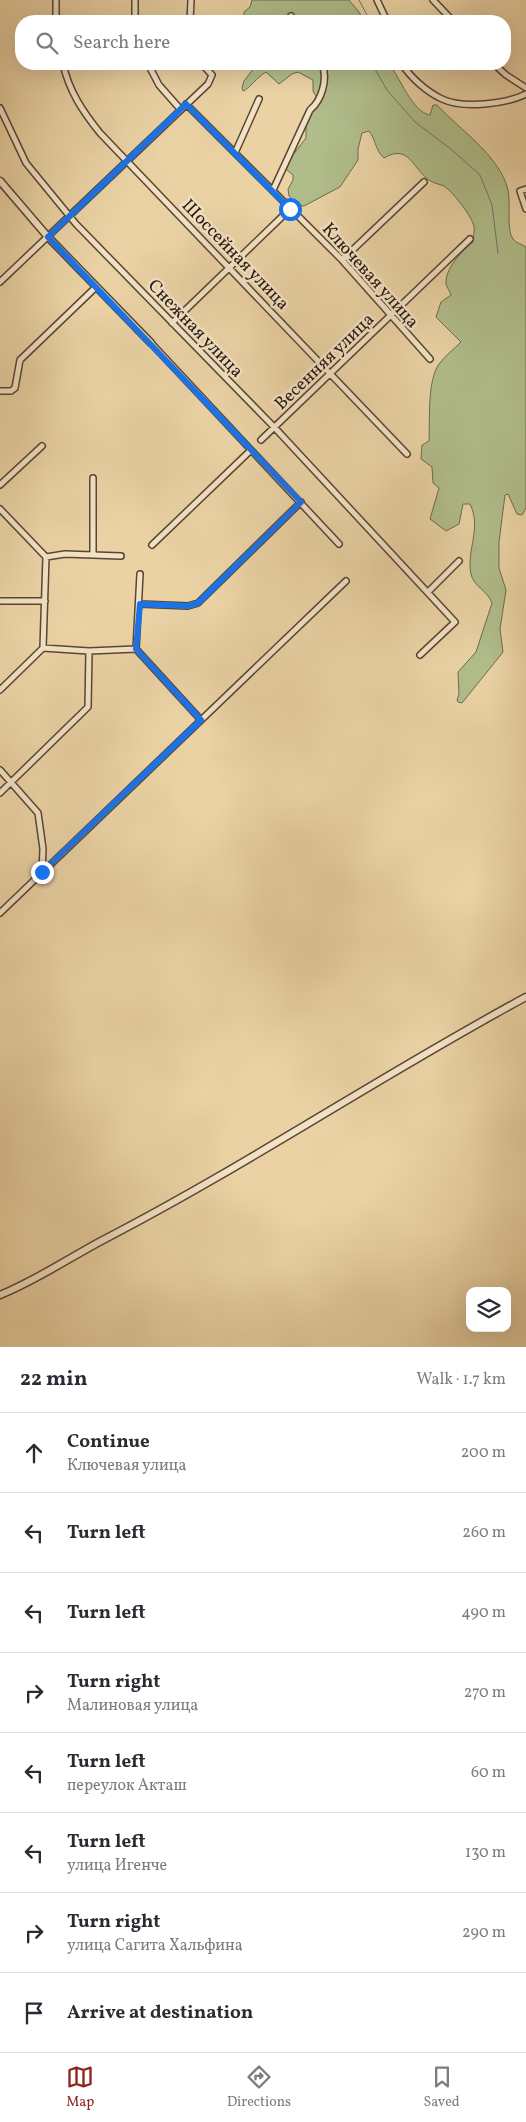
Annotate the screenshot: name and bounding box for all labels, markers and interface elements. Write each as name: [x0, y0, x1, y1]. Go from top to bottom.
search box: [15, 15, 511, 70]
icon: search: [33, 29, 61, 57]
text: Search here: [73, 30, 170, 56]
street label: Шоссейная улица: [175, 194, 295, 316]
route start: [279, 198, 302, 221]
street label: Ключевая улица: [316, 218, 424, 334]
street label: Снежная улица: [141, 274, 248, 384]
street label: Весенняя улица: [270, 308, 381, 416]
route end: [31, 861, 54, 884]
map controls: [466, 1287, 511, 1332]
button: layers: [466, 1287, 511, 1332]
text: 22 min: [20, 1365, 88, 1394]
text: Walk · 1.7 km: [417, 1369, 506, 1391]
text: Continue: [67, 1429, 150, 1455]
icon: ahead: [20, 1439, 48, 1467]
text: 200 m: [461, 1442, 506, 1464]
text: Ключевая улица: [67, 1455, 187, 1477]
icon: left: [20, 1519, 48, 1547]
text: Turn left: [67, 1520, 146, 1546]
text: 260 m: [462, 1522, 506, 1544]
icon: left: [20, 1599, 48, 1627]
text: Turn left: [67, 1600, 146, 1626]
text: 490 m: [461, 1602, 506, 1624]
text: Turn right: [67, 1669, 160, 1695]
icon: right: [20, 1679, 48, 1707]
text: 270 m: [464, 1682, 506, 1704]
text: Малиновая улица: [67, 1695, 198, 1717]
text: Turn left: [67, 1749, 146, 1775]
icon: left: [20, 1759, 48, 1787]
text: 60 m: [471, 1762, 506, 1784]
text: переулок Акташ: [67, 1775, 187, 1797]
text: Turn left: [67, 1829, 146, 1855]
icon: left: [20, 1839, 48, 1867]
text: 130 m: [465, 1842, 506, 1864]
text: улица Игенче: [67, 1855, 167, 1877]
text: Turn right: [67, 1909, 160, 1935]
icon: right: [20, 1919, 48, 1947]
text: 290 m: [462, 1922, 506, 1944]
text: улица Сагита Хальфина: [67, 1935, 243, 1957]
icon: arrive: [20, 1999, 48, 2027]
text: Arrive at destination: [67, 2000, 253, 2026]
tab: Map: [66, 2063, 94, 2112]
tab: Directions: [227, 2063, 291, 2112]
tab: Saved: [424, 2063, 460, 2112]

